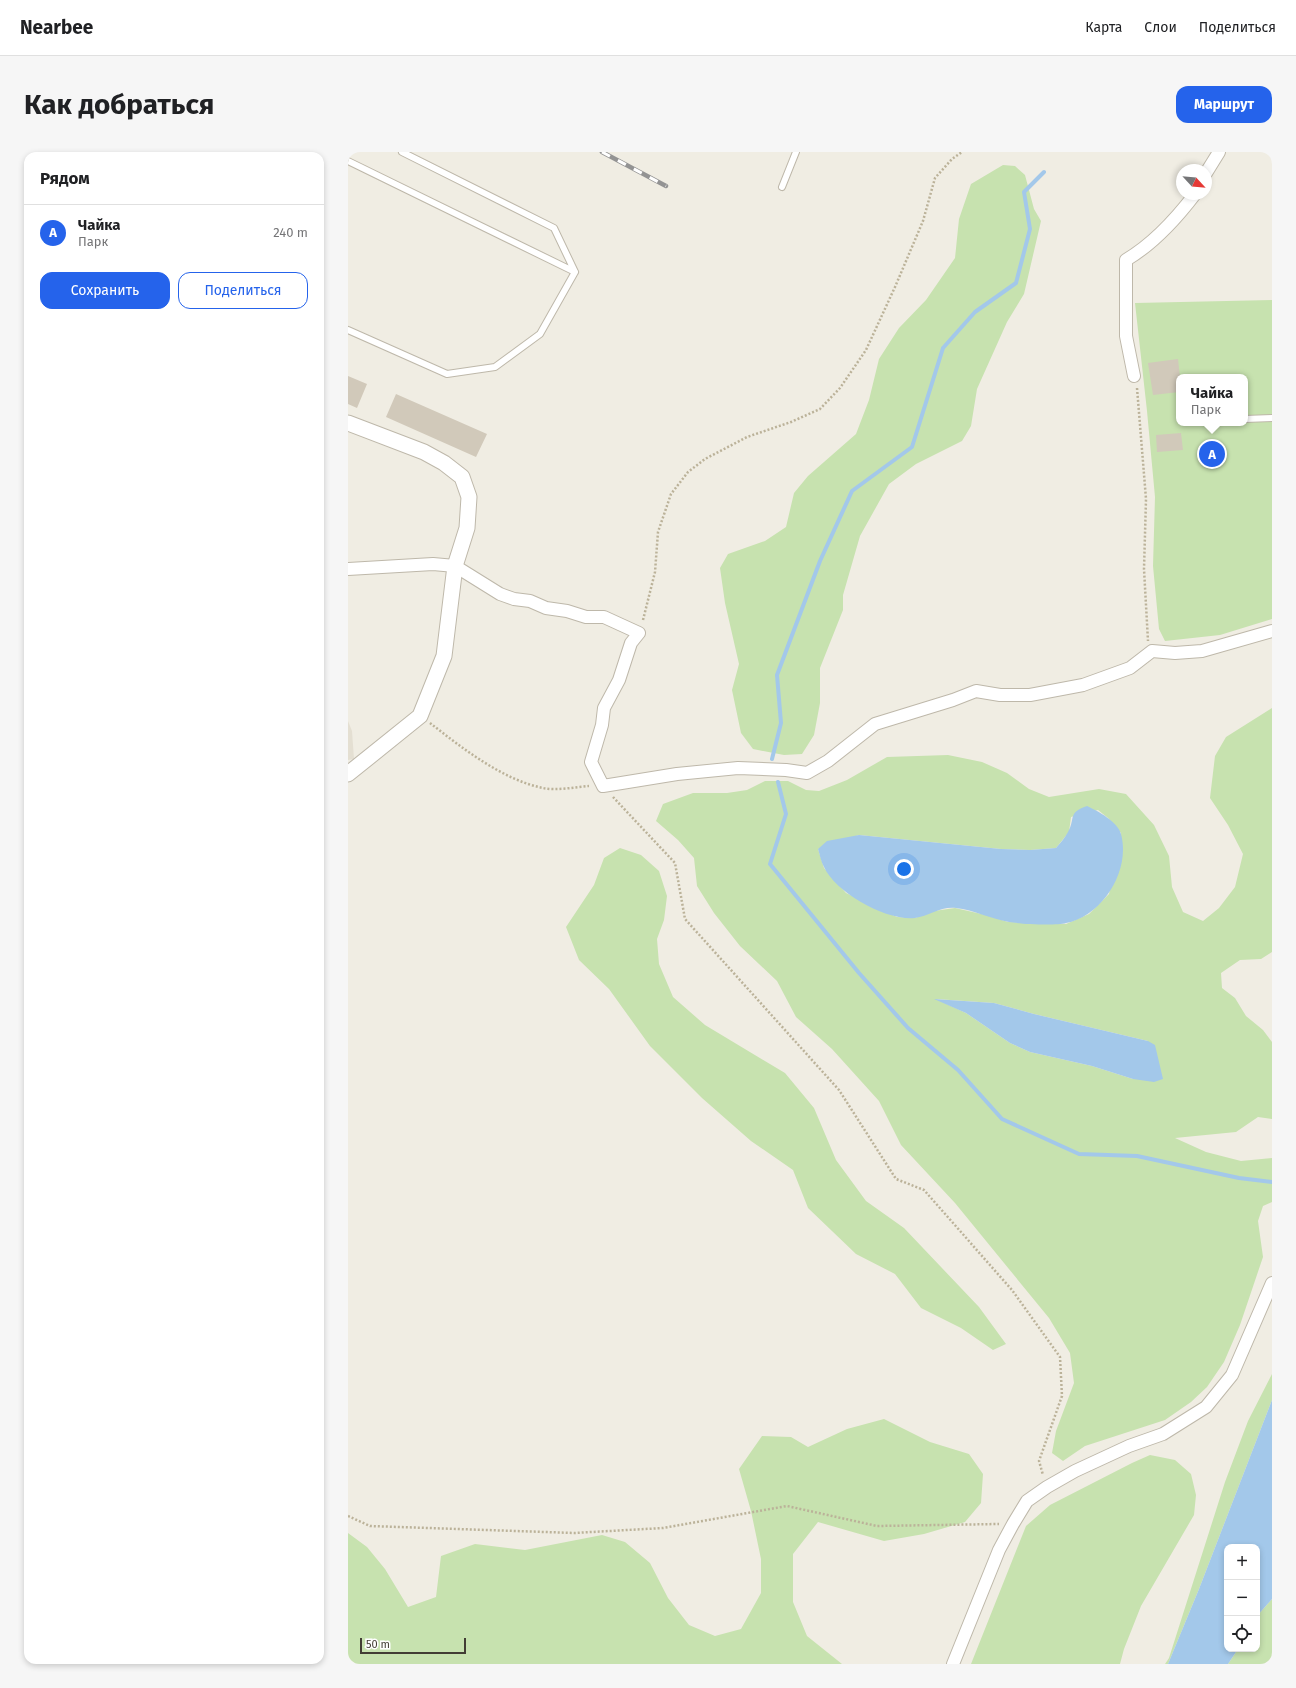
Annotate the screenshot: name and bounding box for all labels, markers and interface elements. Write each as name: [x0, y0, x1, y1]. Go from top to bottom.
text: Nearbee: [20, 16, 93, 39]
text: Карта: [1085, 19, 1122, 36]
text: Слои: [1144, 19, 1177, 36]
text: Поделиться: [1199, 19, 1276, 36]
button: Маршрут: [1176, 86, 1272, 123]
text: Как добраться: [24, 88, 214, 121]
north arrow: [1176, 164, 1212, 200]
text: Рядом: [40, 168, 90, 189]
text: Чайка: [78, 216, 121, 234]
text: A: [49, 225, 57, 240]
text: 240 m: [273, 225, 308, 240]
text: Парк: [78, 234, 108, 249]
button: Сохранить: [40, 272, 170, 309]
button: Поделиться: [178, 272, 308, 309]
popup: [1176, 374, 1248, 426]
text: Чайка: [1191, 384, 1233, 402]
text: Парк: [1191, 402, 1221, 417]
pin: A: [1199, 439, 1225, 469]
your location: [894, 859, 914, 879]
map controls: [1224, 1544, 1260, 1652]
button: +: [1224, 1544, 1260, 1580]
button: −: [1224, 1580, 1260, 1616]
button: locate: [1224, 1616, 1260, 1652]
scale bar: [360, 1636, 466, 1655]
text: 50 m: [366, 1638, 390, 1651]

